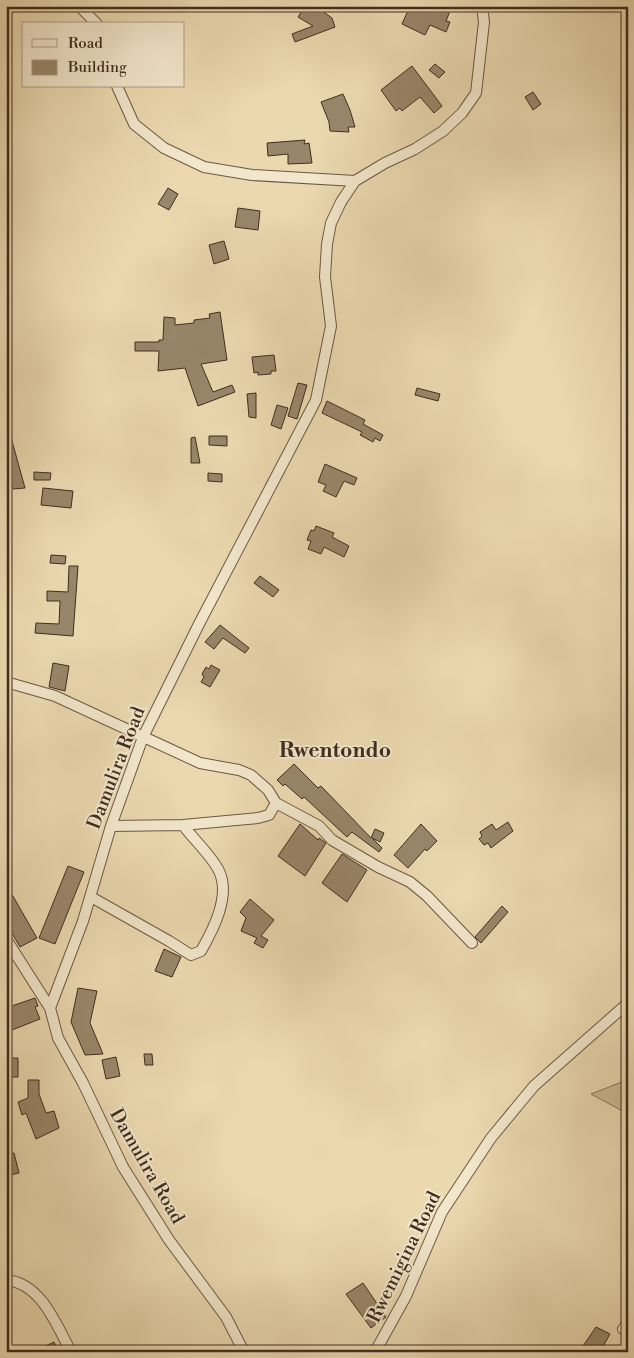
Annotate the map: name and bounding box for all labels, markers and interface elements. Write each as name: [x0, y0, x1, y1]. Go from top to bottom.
legend: [22, 22, 185, 88]
text: Road: [68, 34, 103, 53]
text: Building: [67, 58, 127, 77]
street label: Damulira Road: [82, 703, 150, 833]
district label: Rwentondo: [279, 738, 391, 764]
street label: Damulira Road: [104, 1104, 190, 1228]
street label: Rwemigina Road: [362, 1187, 446, 1327]

